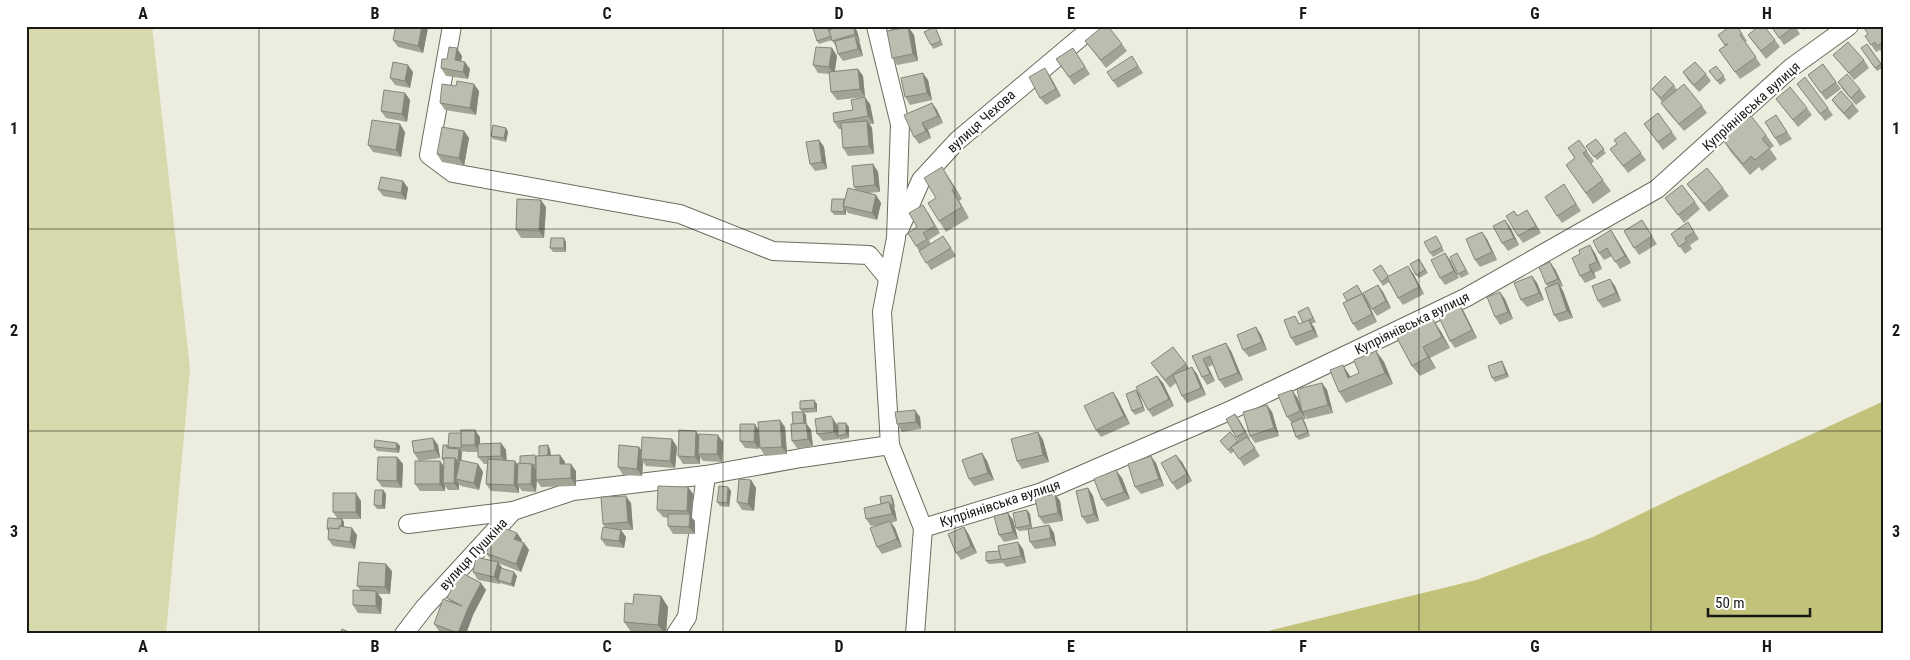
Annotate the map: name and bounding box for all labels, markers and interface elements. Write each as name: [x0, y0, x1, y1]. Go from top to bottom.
text: A: [138, 4, 148, 23]
text: B: [371, 4, 380, 23]
text: C: [602, 4, 612, 23]
text: D: [834, 4, 844, 23]
text: E: [1067, 4, 1075, 23]
text: F: [1299, 4, 1307, 23]
text: G: [1530, 4, 1540, 23]
text: H: [1762, 4, 1772, 23]
street label: Купріянівська вулиця: [1699, 58, 1803, 154]
street label: вулиця Чехова: [944, 86, 1018, 156]
text: 1: [10, 119, 18, 138]
text: 1: [1892, 119, 1900, 138]
street label: Купріянівська вулиця: [1352, 288, 1472, 358]
text: 2: [10, 321, 18, 340]
text: 2: [1892, 321, 1900, 340]
street label: Купріянівська вулиця: [938, 476, 1062, 530]
street label: вулиця Пушкіна: [436, 515, 510, 593]
text: 3: [10, 522, 18, 541]
text: 3: [1892, 522, 1900, 541]
scale bar: [1708, 585, 1810, 617]
text: 50 m: [1715, 594, 1745, 612]
text: A: [138, 637, 148, 656]
text: B: [371, 637, 380, 656]
text: C: [602, 637, 612, 656]
text: D: [834, 637, 844, 656]
text: E: [1067, 637, 1075, 656]
text: F: [1299, 637, 1307, 656]
text: G: [1530, 637, 1540, 656]
text: H: [1762, 637, 1772, 656]

